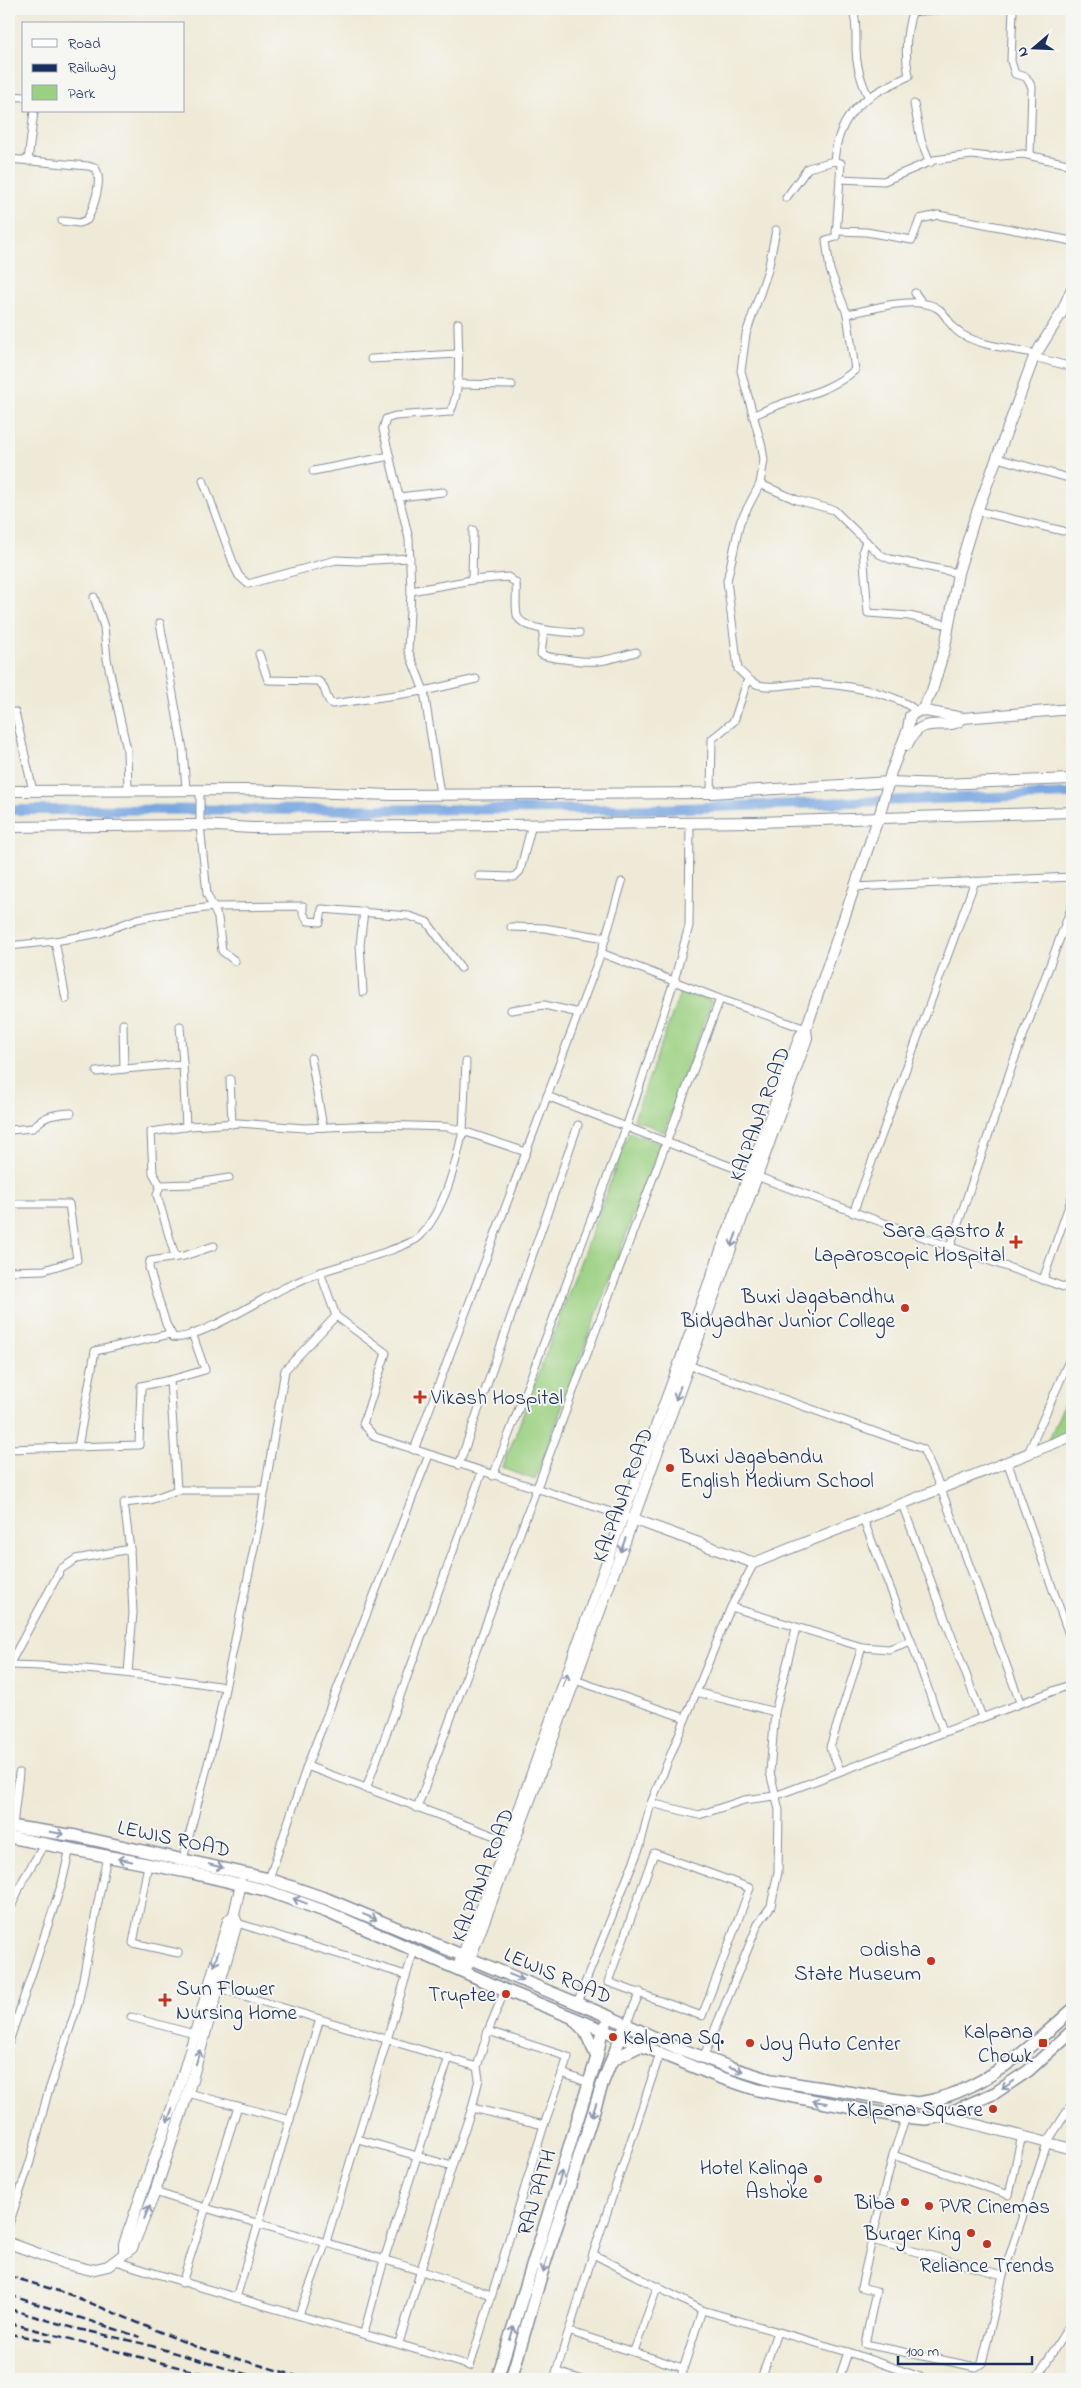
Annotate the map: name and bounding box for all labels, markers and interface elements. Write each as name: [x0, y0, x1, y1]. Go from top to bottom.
legend: [22, 22, 185, 112]
north arrow: [1008, 22, 1058, 72]
text: Road: [68, 33, 101, 55]
text: N: [1012, 44, 1035, 60]
text: Railway: [68, 57, 116, 80]
text: Park: [68, 83, 96, 105]
street label: KALPANA ROAD: [723, 1043, 799, 1186]
place label: Sara Gastro & Laparoscopic Hospital: [814, 1217, 1005, 1271]
one-way arrow: [729, 1232, 738, 1247]
marker: Sara Gastro & Laparoscopic Hospital: [1009, 1235, 1023, 1249]
place label: Buxi Jagabandhu Bidyadhar Junior College: [680, 1283, 896, 1339]
marker: Buxi Jagabandhu Bidyadhar Junior College: [899, 1302, 911, 1314]
place label: Vikash Hospital: [430, 1384, 563, 1414]
one-way arrow: [673, 1384, 682, 1400]
marker: Vikash Hospital: [413, 1390, 427, 1404]
street label: KALPANA ROAD: [586, 1424, 662, 1567]
place label: Buxi Jagabandu English Medium School: [679, 1443, 874, 1499]
marker: Buxi Jagabandu English Medium School: [664, 1462, 676, 1474]
one-way arrow: [618, 1537, 627, 1553]
one-way arrow: [561, 1672, 571, 1688]
street label: KALPANA ROAD: [445, 1804, 523, 1947]
street label: LEWIS ROAD: [115, 1813, 233, 1867]
one-way arrow: [49, 1829, 65, 1839]
one-way arrow: [117, 1855, 133, 1864]
one-way arrow: [207, 1862, 223, 1871]
one-way arrow: [293, 1896, 308, 1905]
one-way arrow: [362, 1913, 377, 1923]
place label: Odisha State Museum: [794, 1936, 921, 1990]
street label: LEWIS ROAD: [499, 1941, 616, 2013]
one-way arrow: [211, 1951, 221, 1967]
marker: Odisha State Museum: [925, 1955, 937, 1967]
one-way arrow: [507, 1973, 523, 1982]
place label: Sun Flower Nursing Home: [176, 1975, 298, 2031]
place label: Truptee: [428, 1981, 497, 2011]
marker: Truptee: [500, 1988, 512, 2000]
marker: Sun Flower Nursing Home: [158, 1993, 172, 2007]
place label: Kalpana Chowk: [963, 2018, 1034, 2072]
place label: Kalpana Sq.: [623, 2024, 724, 2054]
place label: Joy Auto Center: [760, 2030, 901, 2062]
marker: Kalpana Sq.: [607, 2031, 619, 2043]
marker: Joy Auto Center: [744, 2037, 756, 2049]
marker: Kalpana Chowk: [1037, 2037, 1049, 2049]
one-way arrow: [193, 2050, 203, 2066]
one-way arrow: [727, 2065, 743, 2075]
one-way arrow: [1001, 2079, 1015, 2090]
one-way arrow: [812, 2096, 828, 2106]
place label: Kalpana Square: [847, 2096, 984, 2126]
one-way arrow: [589, 2101, 599, 2117]
marker: Kalpana Square: [987, 2103, 999, 2115]
one-way arrow: [164, 2106, 174, 2122]
street label: RAJ PATH: [511, 2146, 565, 2239]
place label: Hotel Kalinga Ashoke: [700, 2154, 809, 2208]
one-way arrow: [556, 2170, 565, 2186]
marker: Hotel Kalinga Ashoke: [812, 2173, 824, 2185]
place label: Biba: [854, 2189, 895, 2219]
place label: PVR Cinemas: [939, 2193, 1050, 2223]
marker: Biba: [899, 2196, 911, 2208]
marker: PVR Cinemas: [923, 2200, 935, 2212]
one-way arrow: [143, 2204, 152, 2220]
place label: Burger King: [863, 2220, 961, 2252]
marker: Burger King: [965, 2227, 977, 2239]
marker: Reliance Trends: [981, 2238, 993, 2250]
place label: Reliance Trends: [920, 2252, 1054, 2282]
one-way arrow: [539, 2256, 549, 2272]
one-way arrow: [507, 2325, 517, 2341]
scale bar: [898, 2333, 1032, 2365]
text: 100 m: [906, 2341, 939, 2363]

